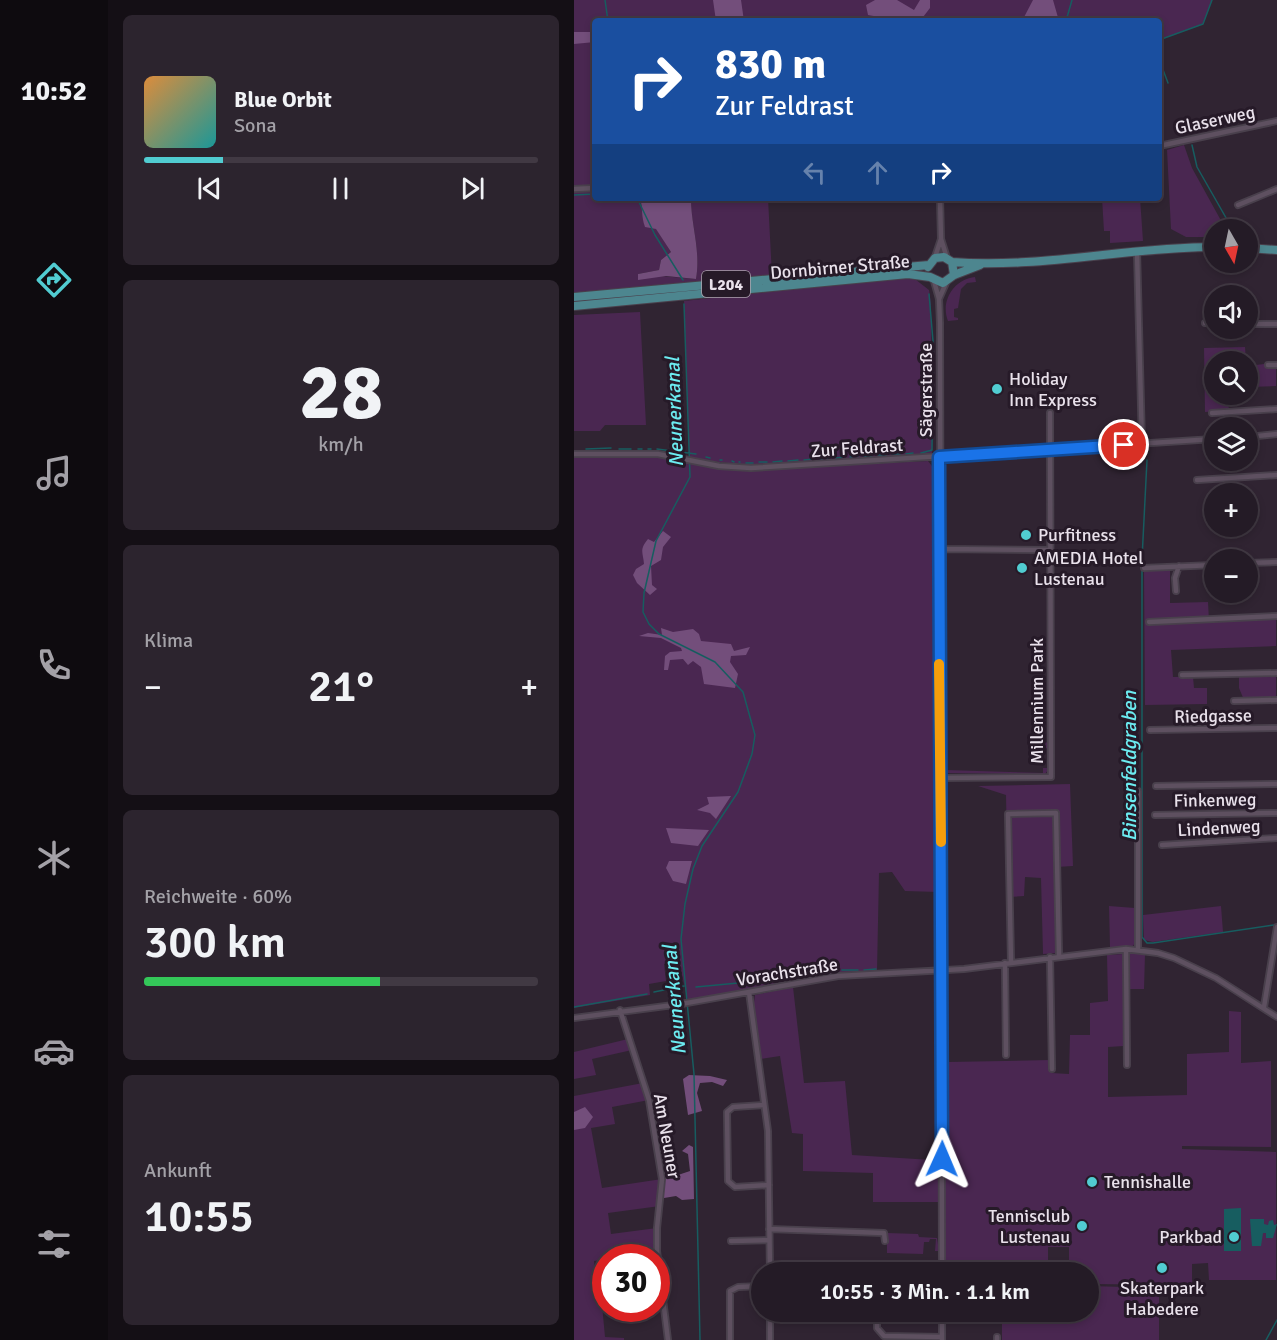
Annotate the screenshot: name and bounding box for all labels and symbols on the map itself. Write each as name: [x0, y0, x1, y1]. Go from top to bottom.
street label: Glaserweg: [1173, 101, 1257, 139]
north arrow: [1204, 219, 1258, 273]
street label: Dornbirner Straße: [769, 250, 911, 284]
road number: L204: [702, 271, 750, 297]
street label: Sägerstraße: [915, 343, 937, 437]
water label: Neunerkanal: [660, 355, 689, 467]
place label: Holiday Inn Express: [1009, 368, 1097, 411]
marker: Holiday Inn Express: [990, 382, 1004, 396]
pin: [1098, 419, 1149, 470]
street label: Zur Feldrast: [810, 434, 904, 462]
place label: Purfitness: [1038, 524, 1116, 546]
marker: Purfitness: [1019, 528, 1033, 542]
place label: AMEDIA Hotel Lustenau: [1034, 547, 1143, 590]
marker: AMEDIA Hotel Lustenau: [1015, 561, 1029, 575]
street label: Millennium Park: [1026, 638, 1048, 764]
water label: Binsenfeldgraben: [1117, 690, 1142, 841]
street label: Riedgasse: [1174, 704, 1252, 728]
street label: Finkenweg: [1174, 788, 1256, 812]
street label: Lindenweg: [1177, 815, 1261, 841]
water label: Neunerkanal: [657, 942, 692, 1056]
street label: Vorachstraße: [735, 953, 839, 991]
street label: Am Neuner: [649, 1092, 685, 1181]
position arrow: [910, 1127, 974, 1191]
place label: Tennishalle: [1104, 1171, 1191, 1193]
marker: Tennishalle: [1085, 1175, 1099, 1189]
place label: Tennisclub Lustenau: [988, 1205, 1070, 1248]
marker: Tennisclub Lustenau: [1075, 1219, 1089, 1233]
place label: Parkbad: [1159, 1226, 1222, 1248]
marker: Parkbad: [1227, 1230, 1241, 1244]
speed limit sign: 30: [592, 1244, 670, 1322]
marker: Skaterpark Habedere: [1155, 1261, 1169, 1275]
place label: Skaterpark Habedere: [1120, 1277, 1204, 1320]

